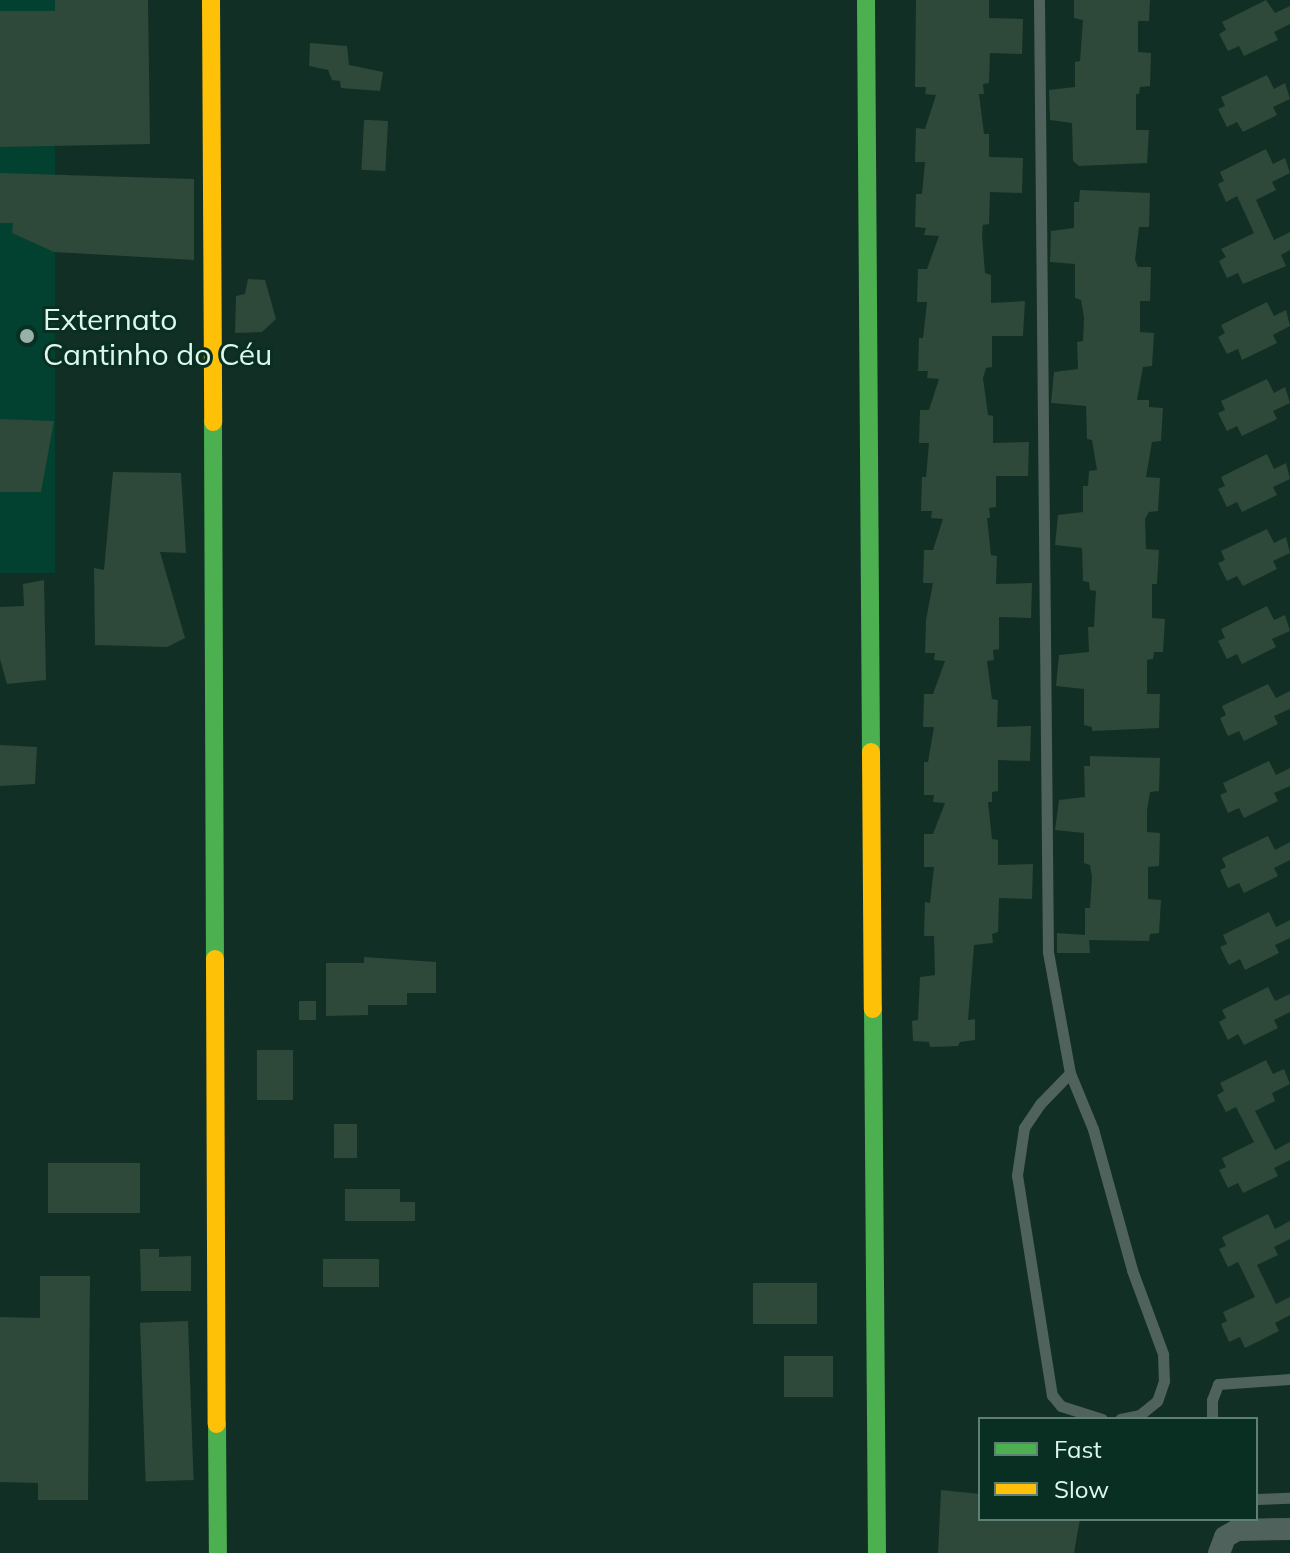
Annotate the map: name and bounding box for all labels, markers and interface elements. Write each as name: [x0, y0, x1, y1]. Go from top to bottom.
place label: Externato Cantinho do Céu: [43, 301, 272, 372]
marker: Externato Cantinho do Céu: [18, 327, 36, 345]
legend: [978, 1417, 1258, 1521]
text: Fast: [1054, 1434, 1102, 1464]
text: Slow: [1054, 1474, 1109, 1504]

